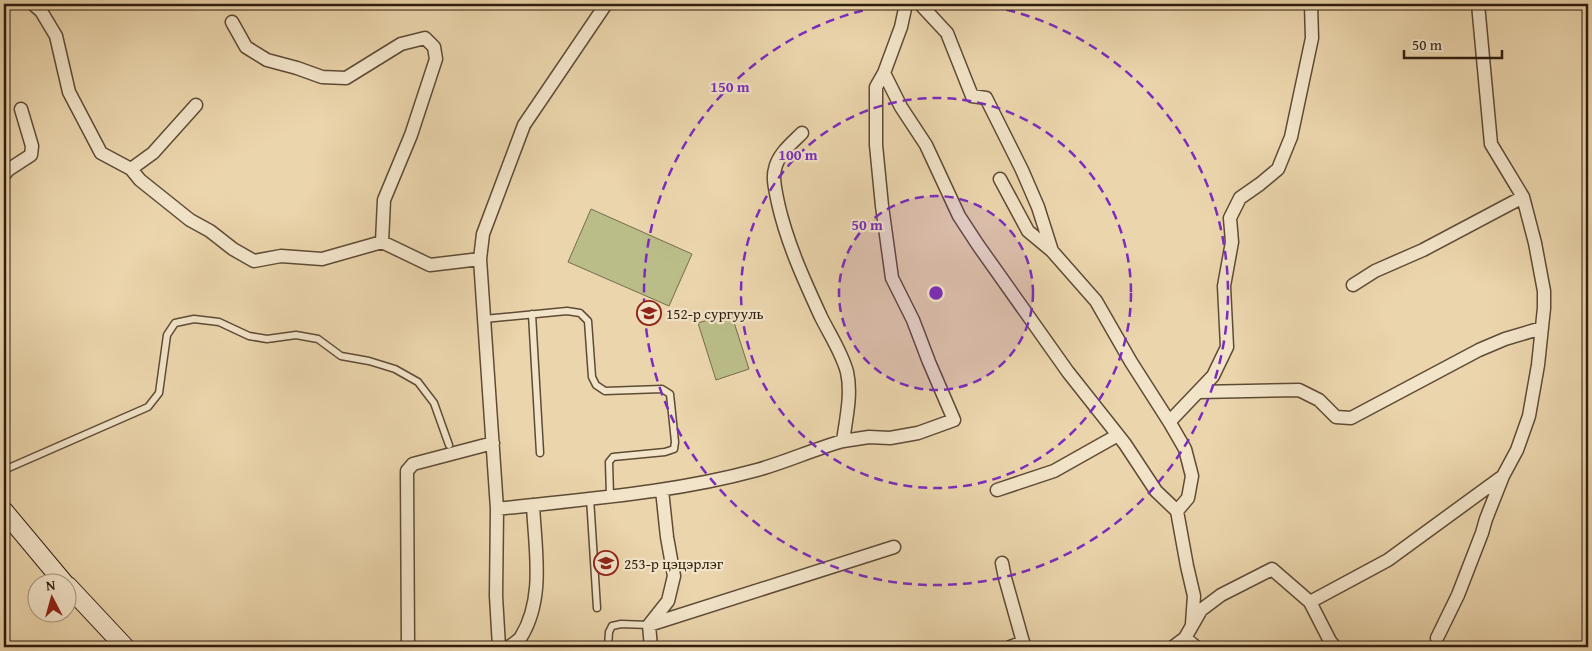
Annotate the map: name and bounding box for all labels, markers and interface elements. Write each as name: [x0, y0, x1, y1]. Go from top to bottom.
scale bar: [1404, 28, 1502, 60]
text: 50 m: [1412, 34, 1443, 55]
text: 150 m: [710, 76, 750, 97]
text: 100 m: [778, 144, 818, 165]
text: 50 m: [851, 214, 883, 235]
centre of rings: [927, 284, 945, 302]
school or university icon: 152-р сургууль: [636, 300, 662, 326]
place label: 152-р сургууль: [666, 303, 764, 324]
school or university icon: 253-р цэцэрлэг: [593, 550, 619, 576]
place label: 253-р цэцэрлэг: [624, 553, 724, 574]
north arrow: [28, 574, 78, 624]
text: N: [45, 575, 57, 596]

